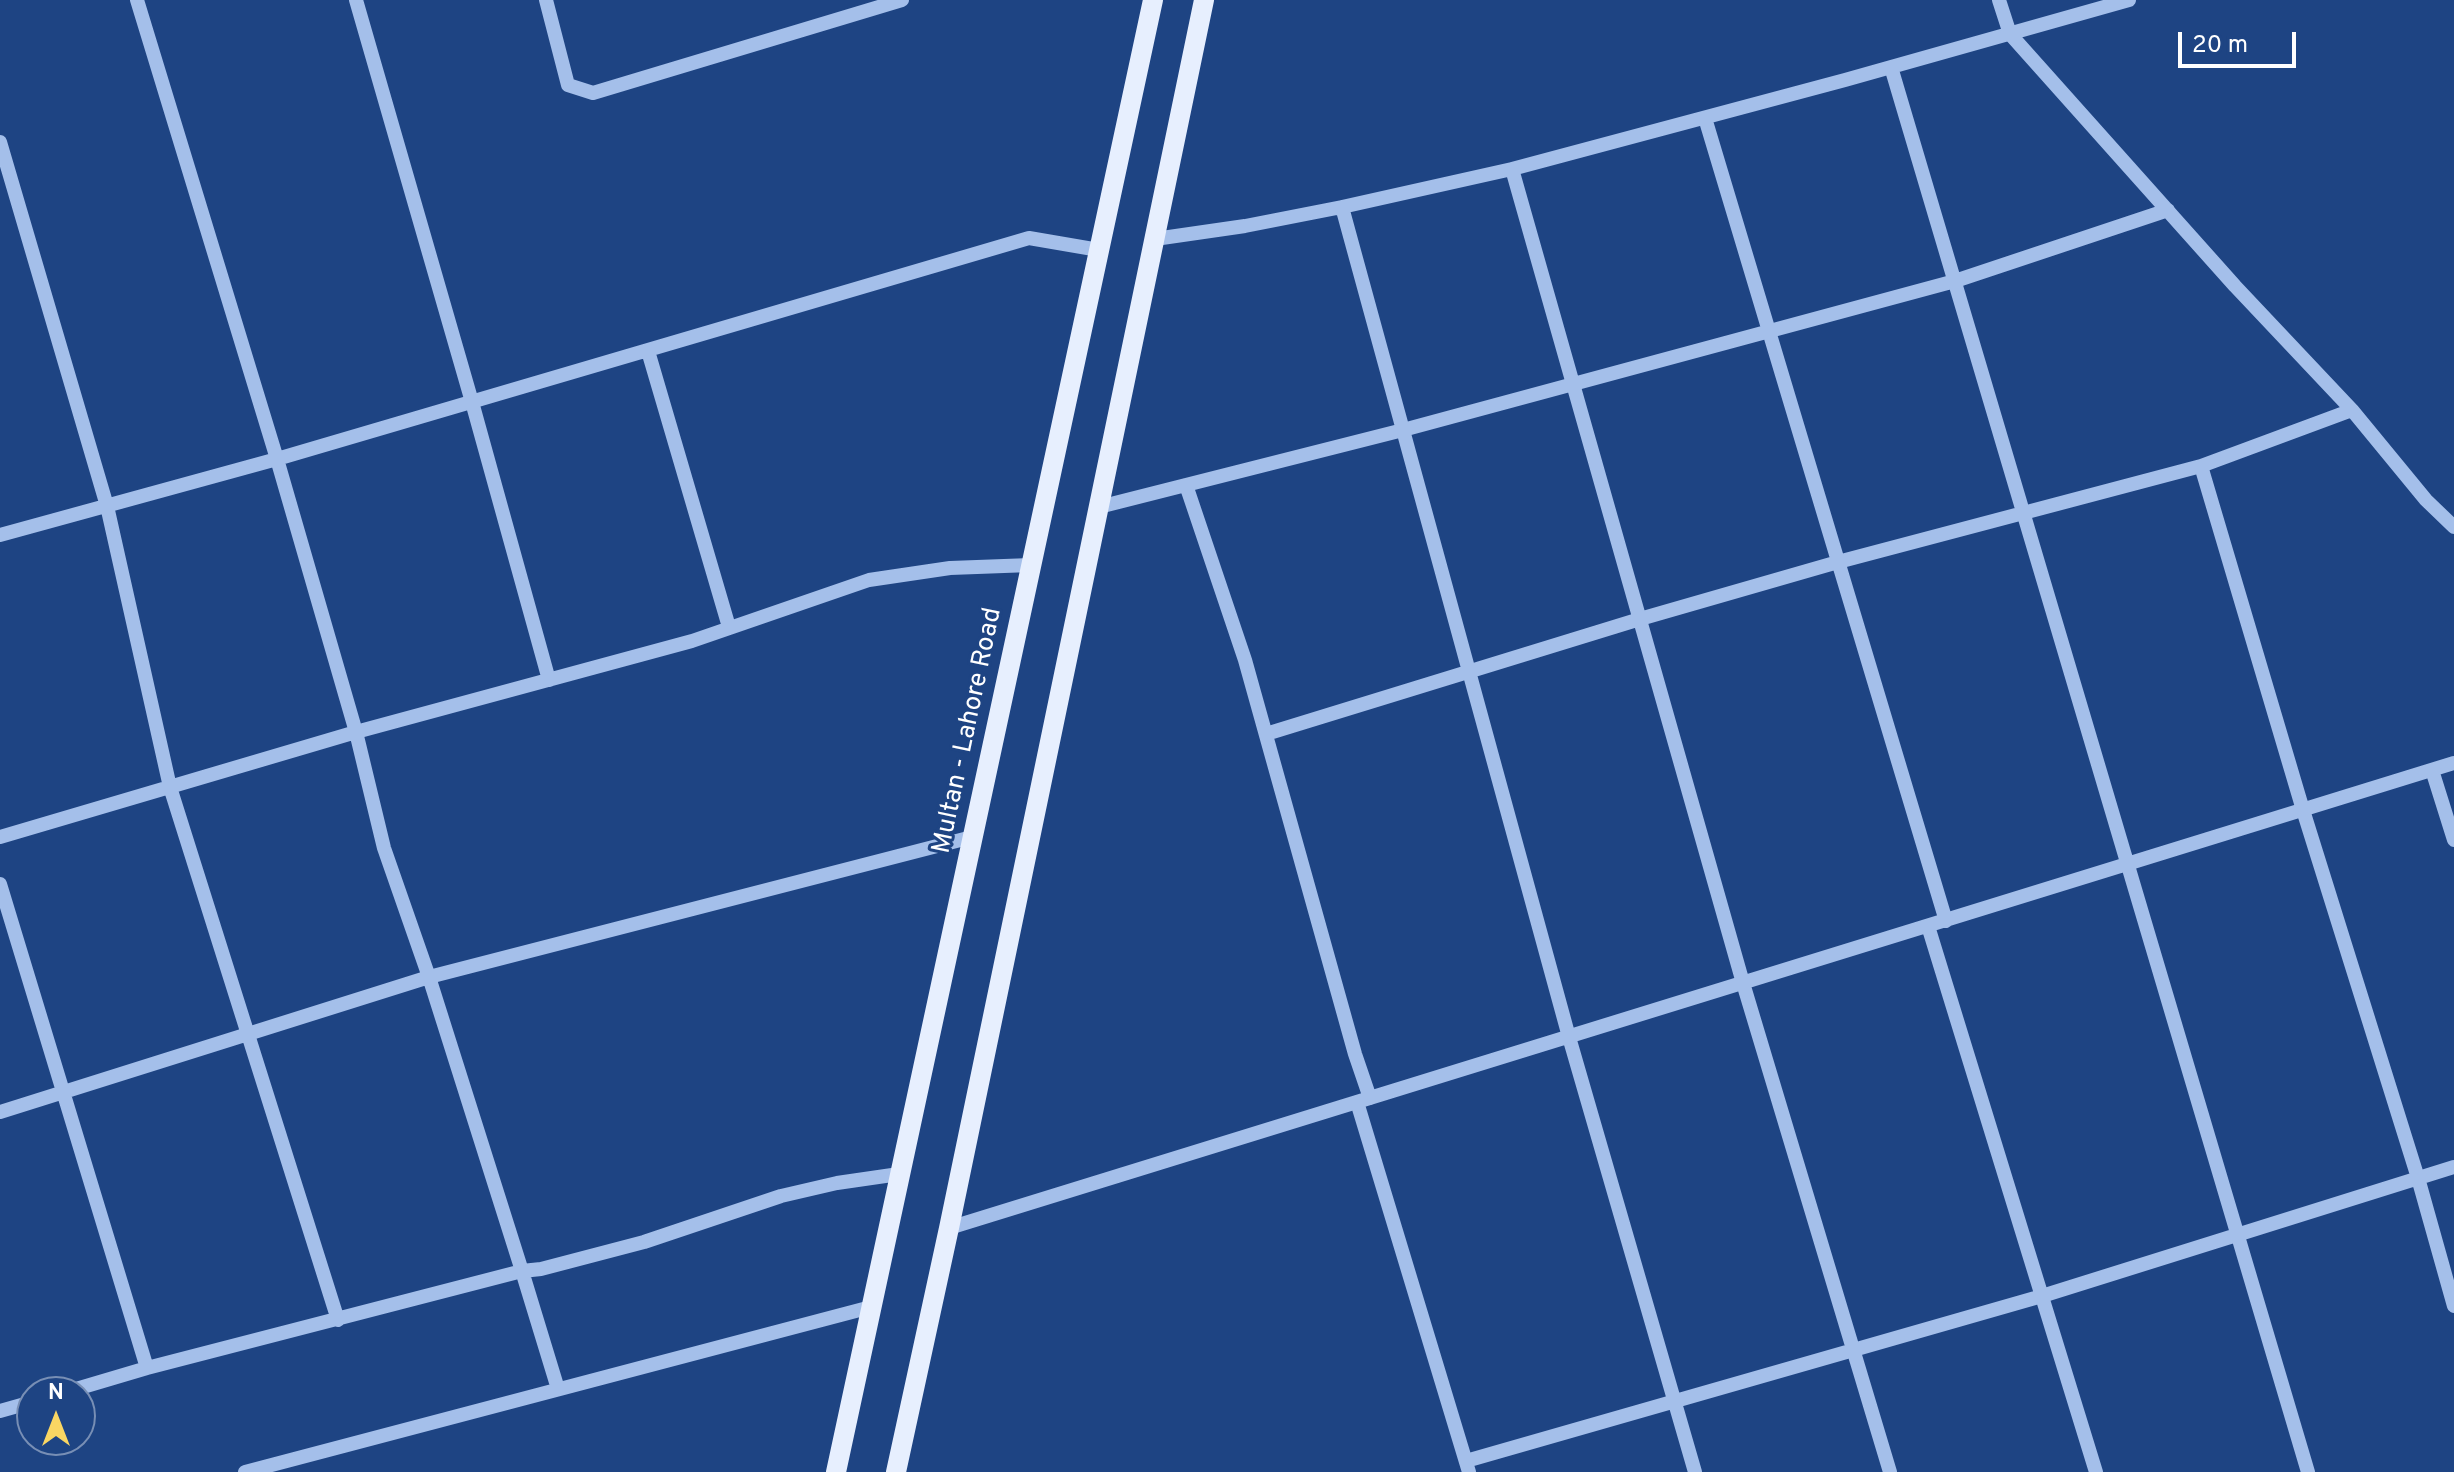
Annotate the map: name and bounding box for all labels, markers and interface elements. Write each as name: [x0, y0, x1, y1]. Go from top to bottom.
scale bar: [2182, 16, 2300, 66]
text: 20 m: [2192, 31, 2248, 61]
street label: Multan - Lahore Road: [928, 605, 1010, 857]
north arrow: [16, 1376, 96, 1456]
text: N: [48, 1380, 64, 1407]

